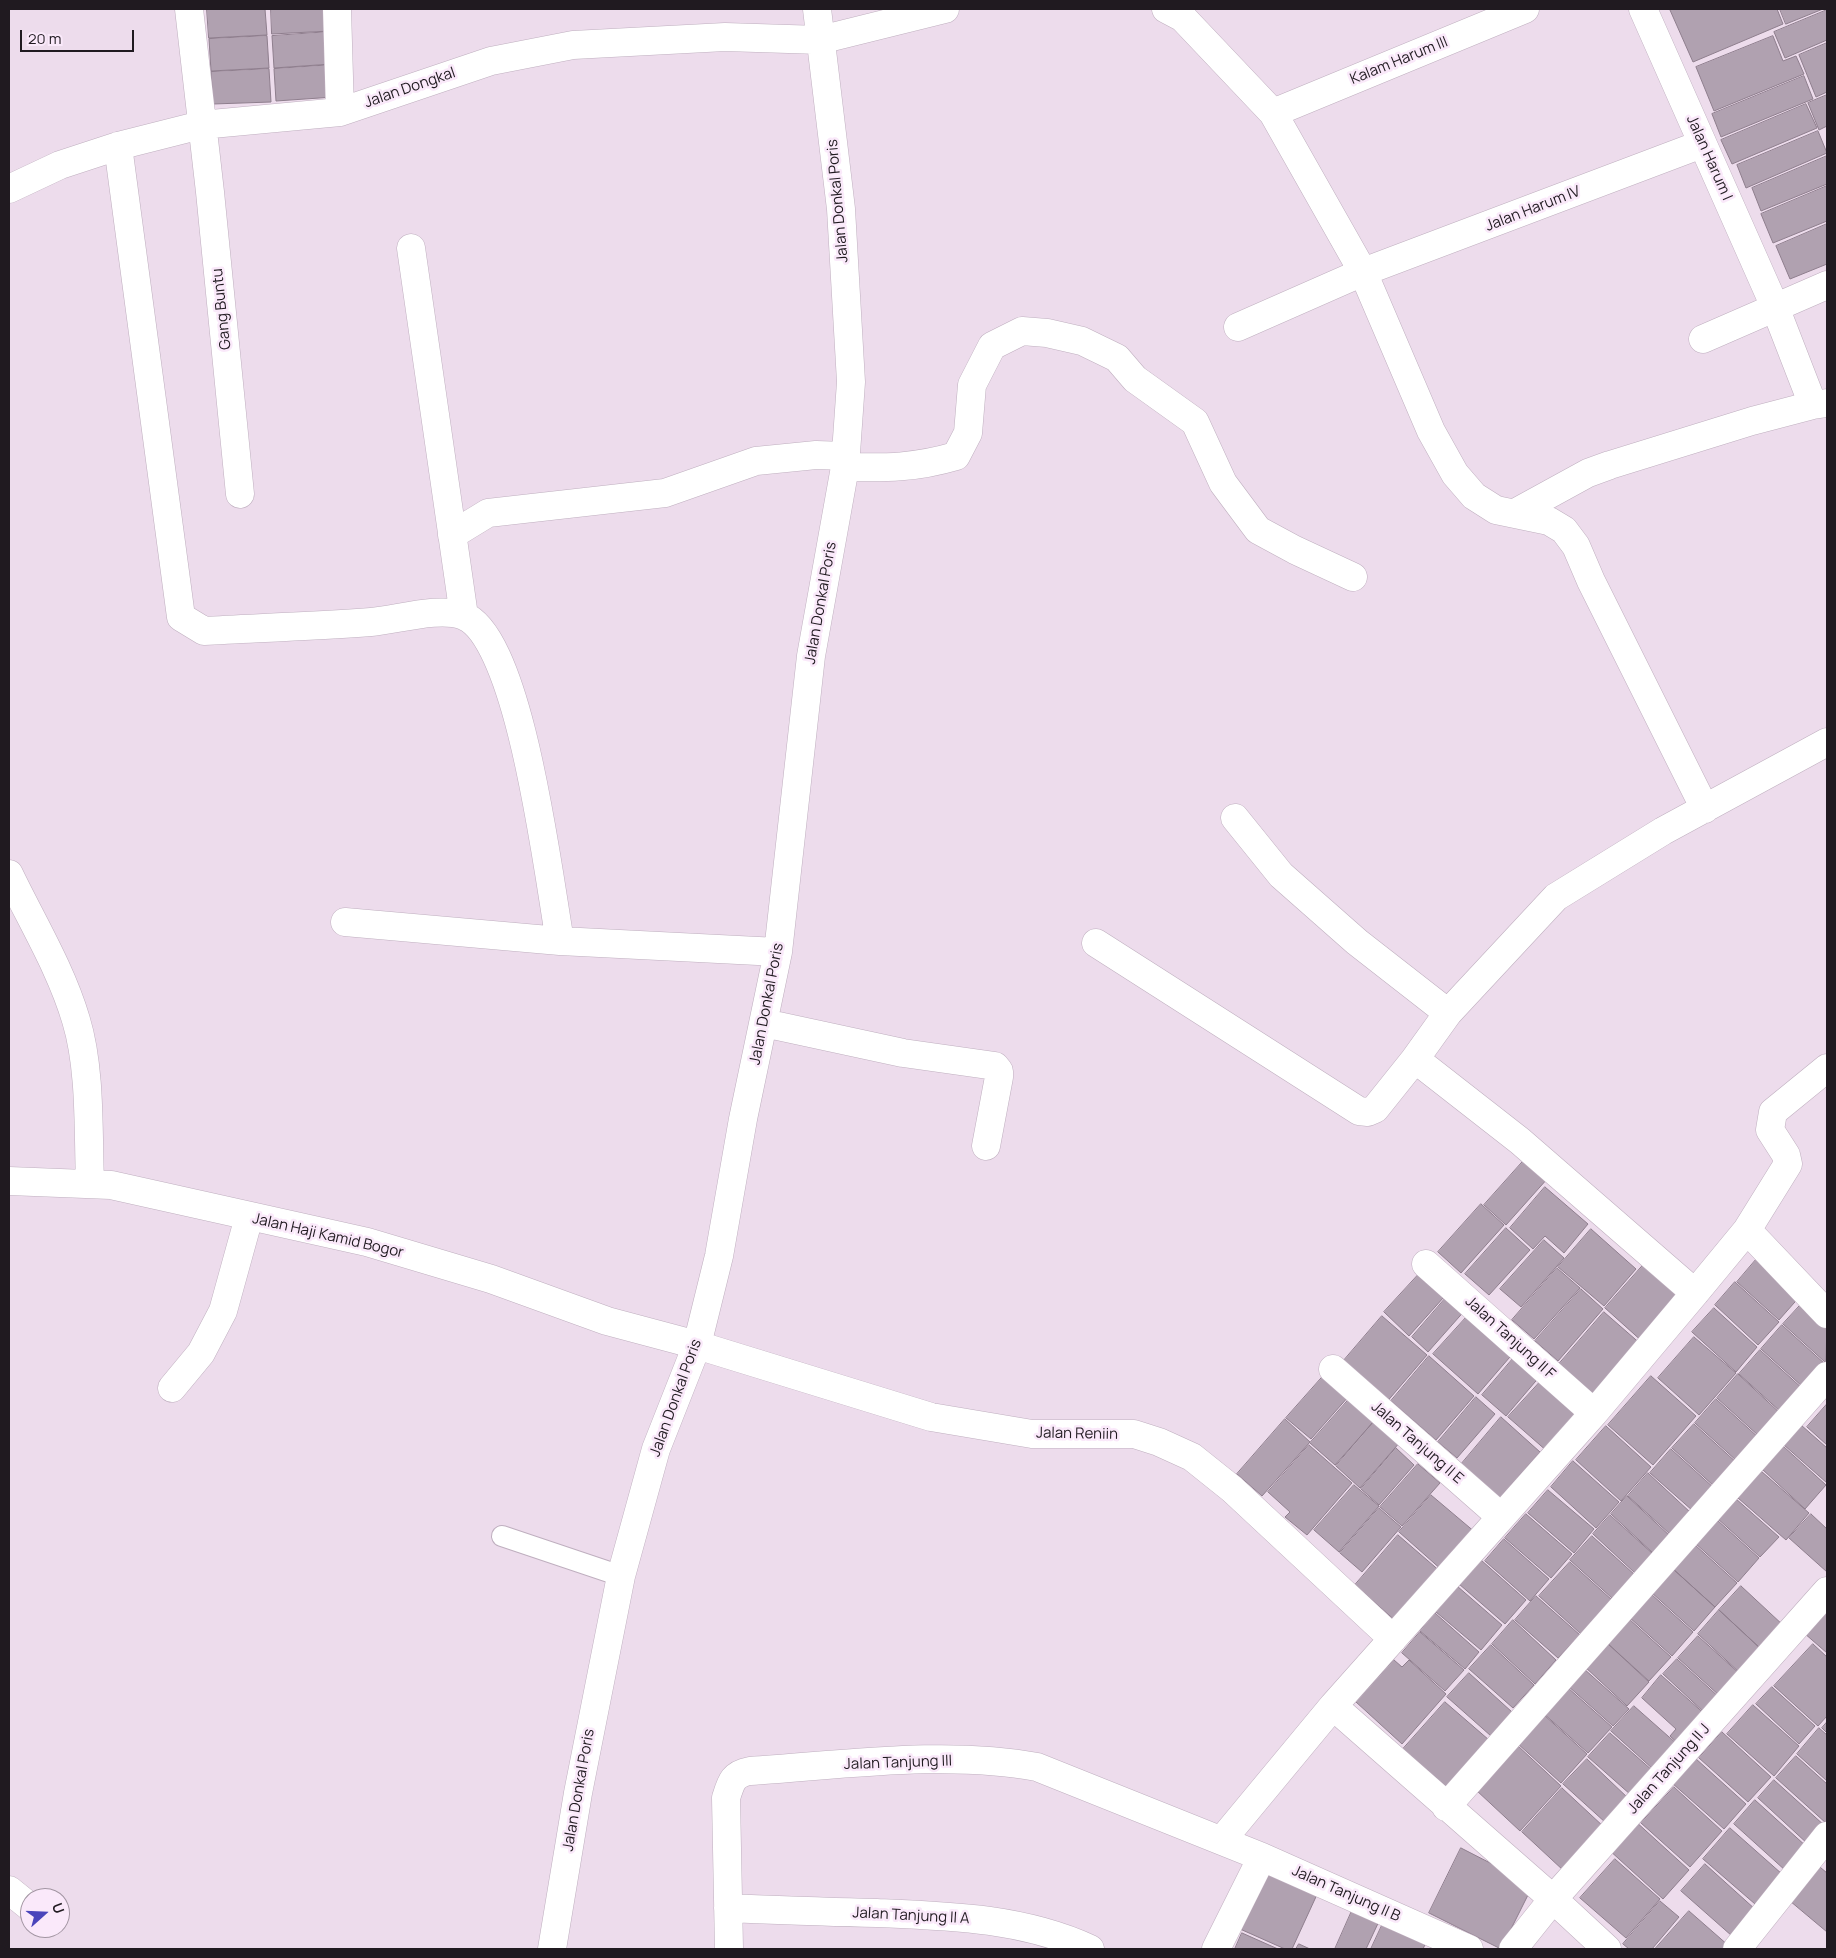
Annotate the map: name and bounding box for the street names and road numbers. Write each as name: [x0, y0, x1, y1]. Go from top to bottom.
street label: Kalam Harum III: [1347, 33, 1451, 89]
street label: Jalan Dongkal: [362, 64, 458, 112]
street label: Jalan Harum I: [1682, 113, 1736, 203]
street label: Jalan Donkal Poris: [824, 139, 852, 263]
street label: Jalan Harum IV: [1483, 183, 1583, 235]
street label: Gang Buntu: [209, 267, 235, 351]
street label: Jalan Donkal Poris: [801, 540, 841, 666]
street label: Jalan Donkal Poris: [746, 942, 788, 1066]
street label: Jalan Haji Kamid Bogor: [251, 1210, 405, 1262]
street label: Jalan Tanjung II F: [1461, 1293, 1559, 1383]
street label: Jalan Donkal Poris: [646, 1337, 706, 1459]
street label: Jalan Tanjung II E: [1367, 1398, 1467, 1488]
street label: Jalan Reniin: [1036, 1424, 1118, 1444]
street label: Jalan Tanjung II J: [1624, 1720, 1714, 1818]
street label: Jalan Donkal Poris: [559, 1727, 599, 1853]
street label: Jalan Tanjung III: [844, 1752, 952, 1774]
street label: Jalan Tanjung II B: [1289, 1862, 1403, 1926]
street label: Jalan Tanjung II A: [852, 1904, 970, 1928]

